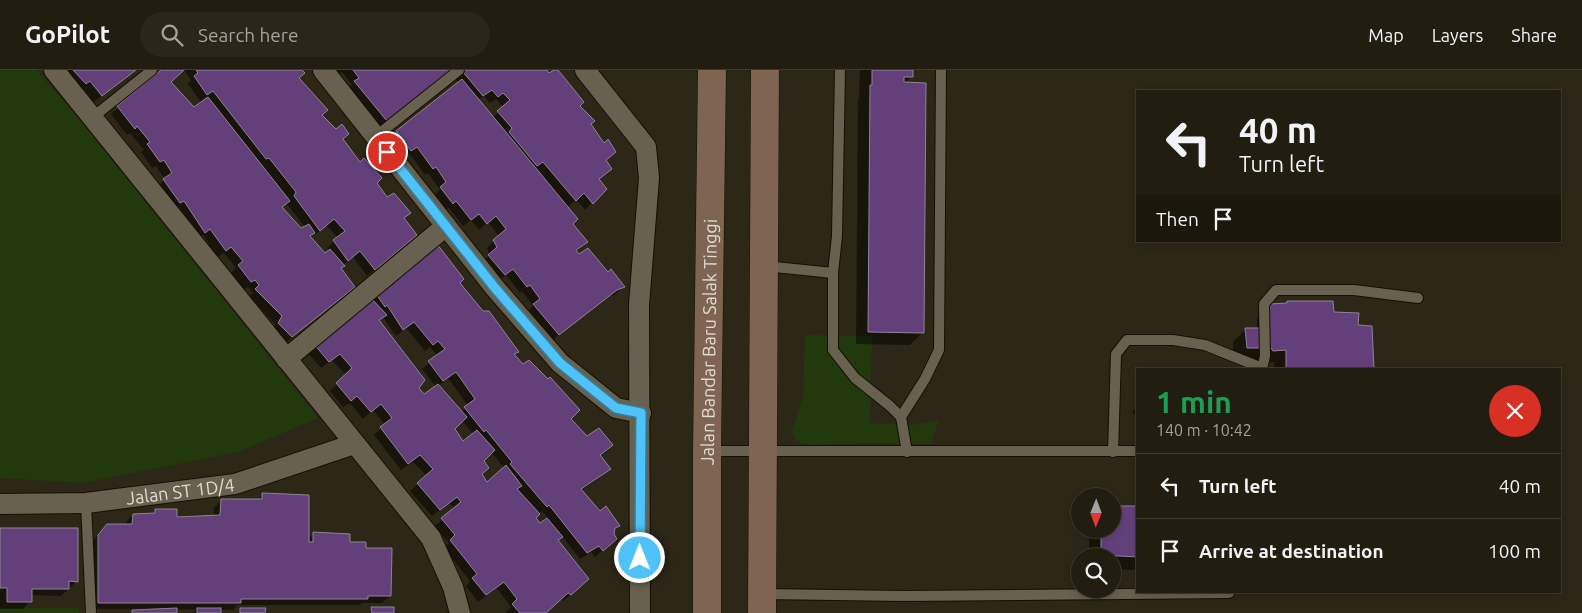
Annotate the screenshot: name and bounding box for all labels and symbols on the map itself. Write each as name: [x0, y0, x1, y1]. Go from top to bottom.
pin: [366, 131, 408, 173]
street label: Jalan Bandar Baru Salak Tinggi: [697, 219, 720, 465]
street label: Jalan ST 1D/4: [125, 474, 236, 508]
north arrow: [1071, 488, 1121, 538]
position arrow: [613, 531, 665, 583]

